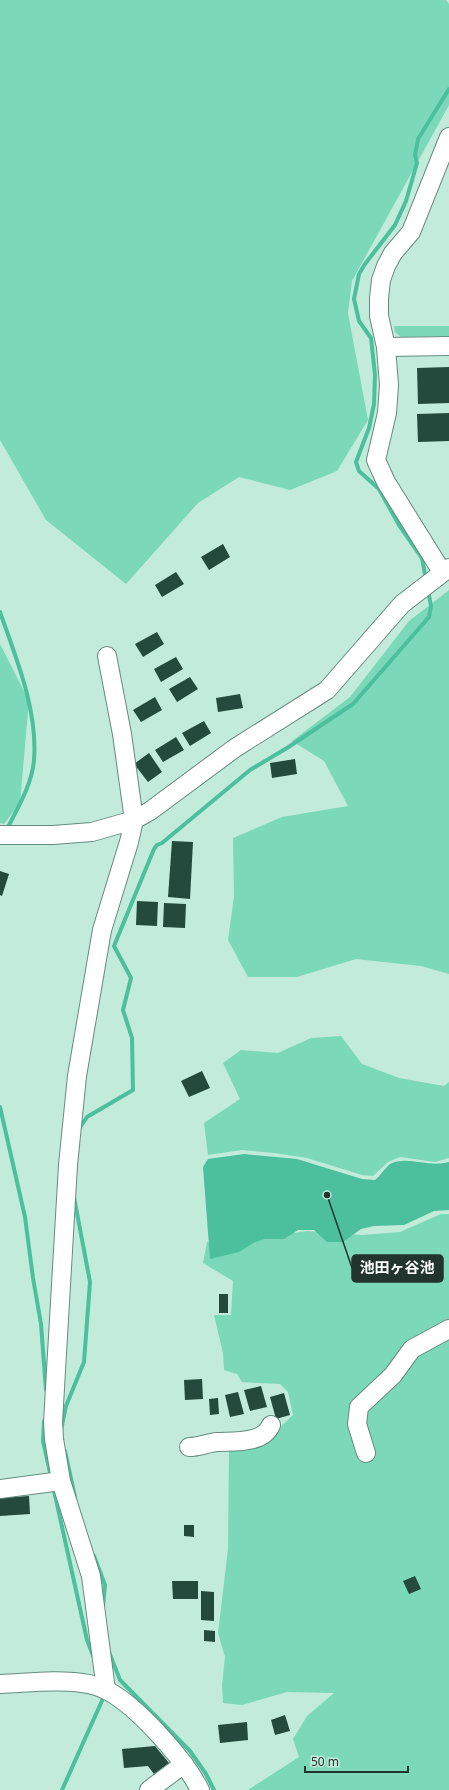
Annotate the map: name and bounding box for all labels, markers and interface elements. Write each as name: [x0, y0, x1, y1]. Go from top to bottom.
callout: 池田ヶ谷池: [352, 1255, 443, 1282]
text: 池田ヶ谷池: [359, 1257, 435, 1277]
scale bar: [305, 1748, 408, 1774]
text: 50 m: [311, 1753, 339, 1770]

